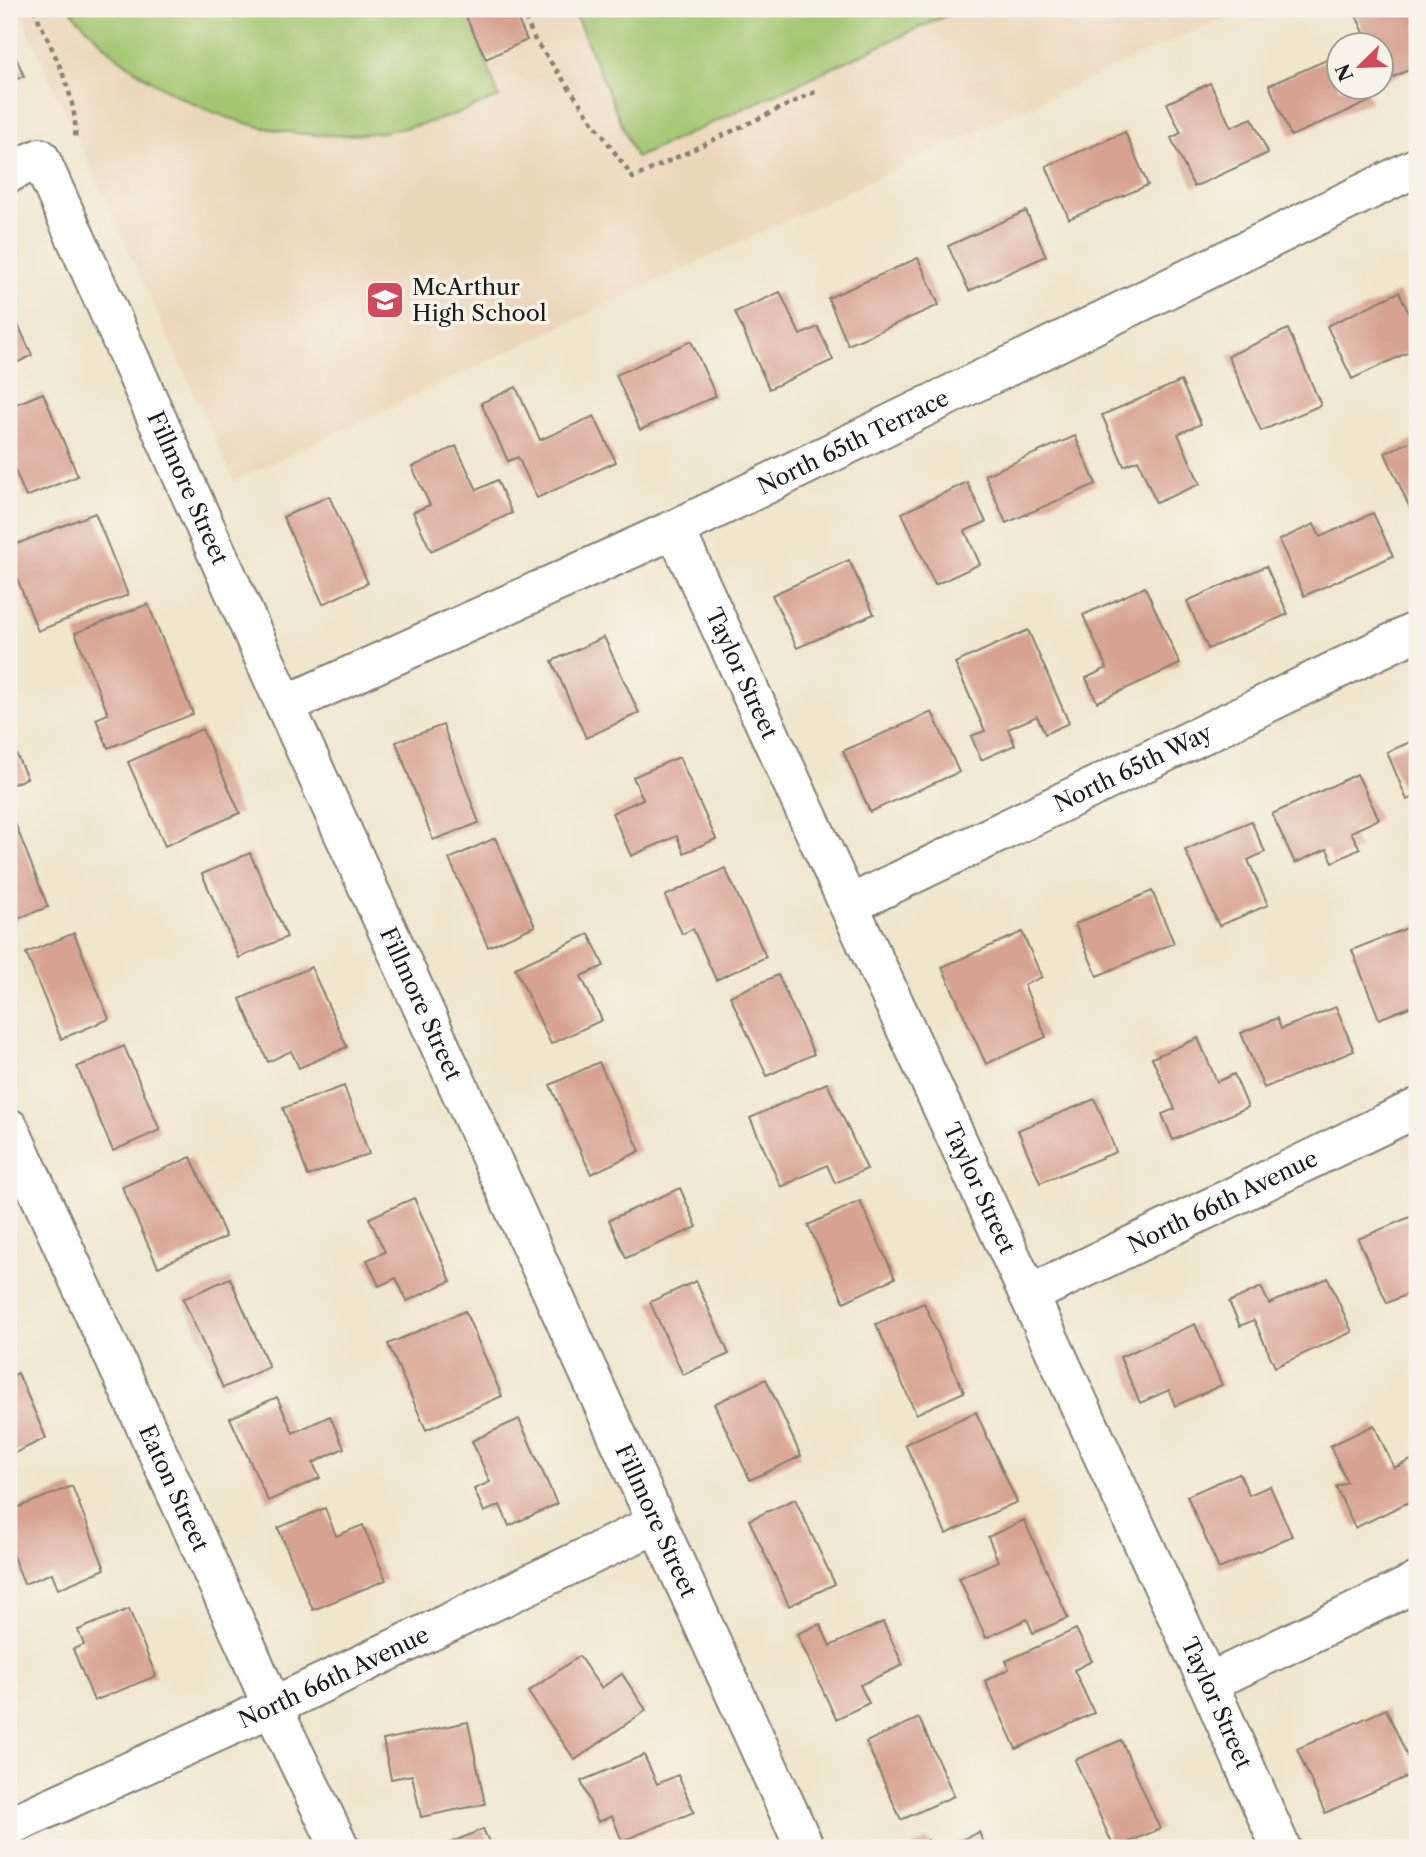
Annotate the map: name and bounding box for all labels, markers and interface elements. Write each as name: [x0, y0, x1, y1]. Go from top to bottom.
north arrow: [1324, 32, 1394, 102]
text: N: [1331, 60, 1359, 85]
place label: McArthur High School: [412, 273, 547, 327]
school or university icon: McArthur High School: [364, 279, 406, 321]
street label: North 65th Terrace: [753, 384, 953, 501]
street label: Fillmore Street: [141, 407, 234, 569]
street label: Taylor Street: [699, 604, 784, 743]
street label: North 65th Way: [1049, 718, 1217, 818]
street label: Fillmore Street: [374, 923, 468, 1085]
street label: Taylor Street: [937, 1118, 1022, 1258]
street label: North 66th Avenue: [1123, 1144, 1322, 1259]
street label: Eaton Street: [133, 1420, 215, 1556]
street label: Fillmore Street: [609, 1440, 703, 1602]
street label: North 66th Avenue: [234, 1620, 433, 1734]
street label: Taylor Street: [1175, 1633, 1258, 1773]

